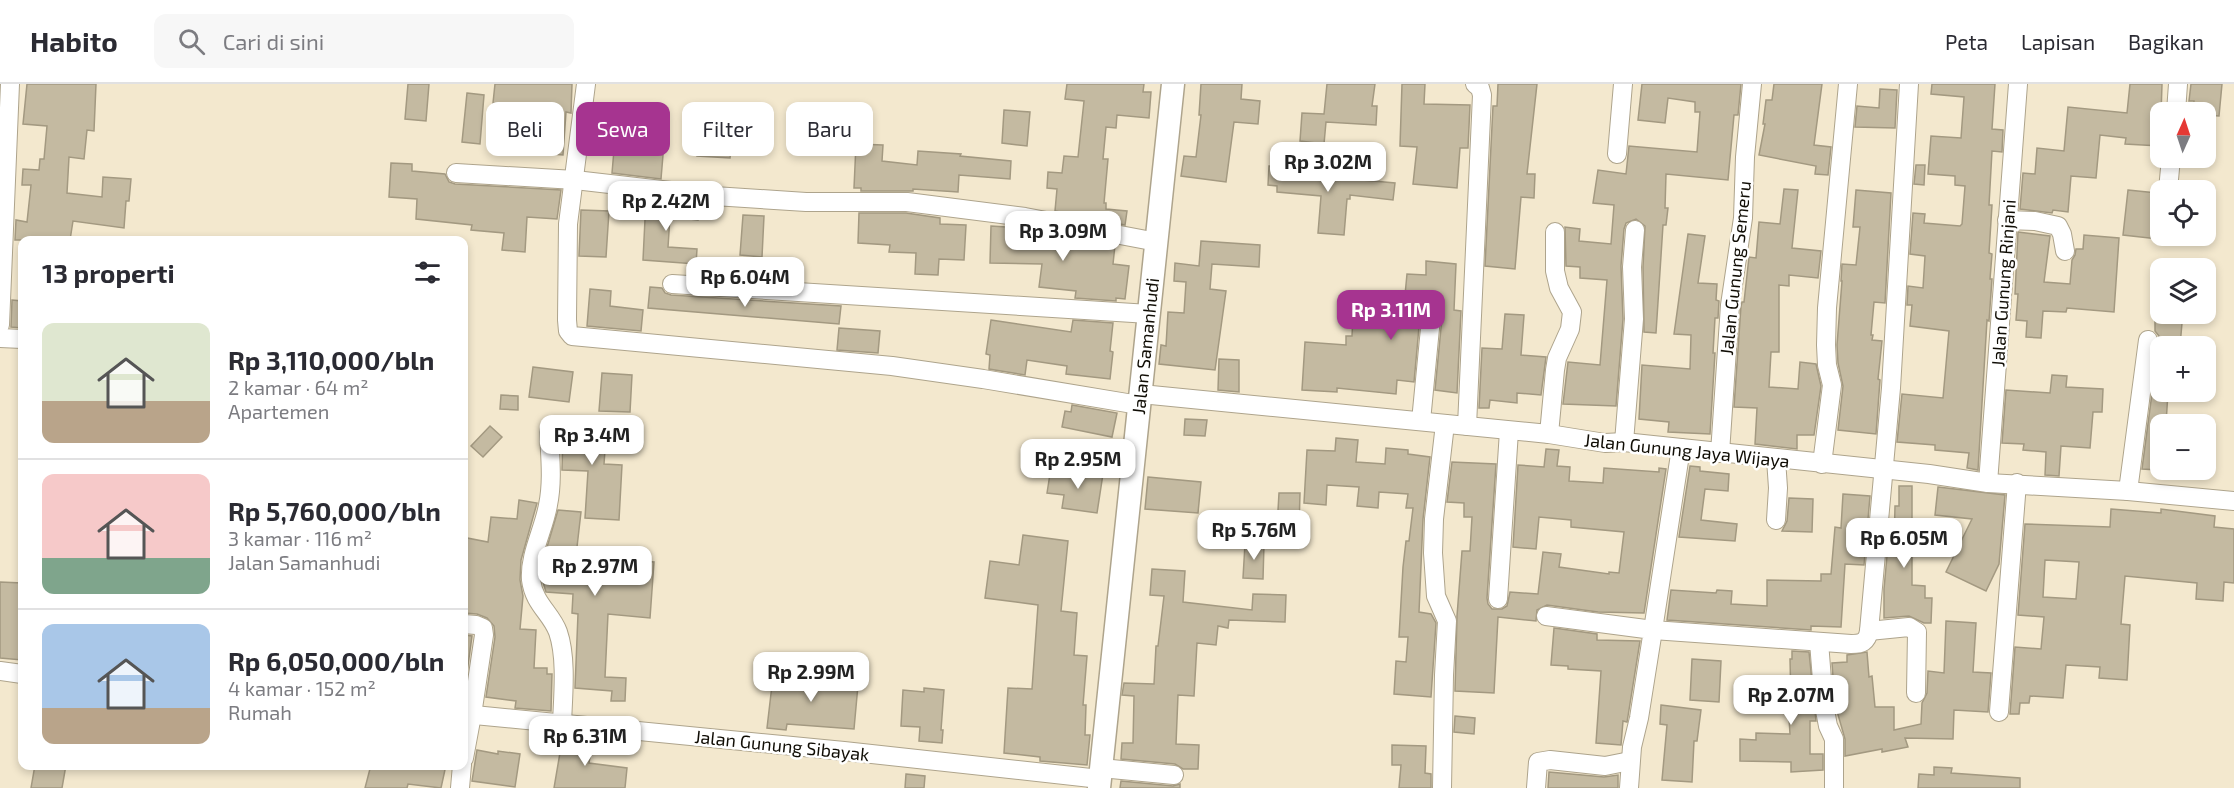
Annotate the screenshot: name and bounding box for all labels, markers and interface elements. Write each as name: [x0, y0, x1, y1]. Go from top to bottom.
search box: [154, 14, 574, 68]
text: Habito: [30, 24, 118, 58]
icon: search: [175, 25, 208, 58]
text: Cari di sini: [223, 28, 324, 54]
text: Peta: [1945, 29, 1988, 54]
text: Lapisan: [2021, 29, 2095, 54]
text: Bagikan: [2128, 29, 2204, 54]
chip: Beli: [486, 102, 564, 156]
chip: Sewa: [576, 102, 670, 156]
chip: Filter: [682, 102, 774, 156]
chip: Baru: [786, 102, 873, 156]
north arrow: [2150, 102, 2216, 168]
map controls: [2150, 102, 2216, 480]
pin: Rp 3.02M: [1266, 142, 1390, 193]
text: Rp 3.02M: [1284, 149, 1372, 173]
street label: Jalan Gunung Semeru: [1715, 180, 1755, 356]
button: locate: [2150, 180, 2216, 246]
pin: Rp 2.42M: [604, 181, 728, 232]
text: Rp 2.42M: [622, 188, 710, 212]
street label: Jalan Gunung Rinjani: [1986, 199, 2020, 367]
pin: Rp 3.09M: [1001, 211, 1125, 262]
text: Rp 3.09M: [1019, 218, 1107, 242]
icon: filters: [411, 256, 444, 289]
text: 13 properti: [42, 257, 175, 288]
pin: Rp 6.04M: [683, 257, 807, 308]
button: layers: [2150, 258, 2216, 324]
text: Rp 6.04M: [700, 264, 790, 288]
street label: Jalan Samanhudi: [1127, 277, 1163, 415]
pin: Rp 3.11M: [1329, 290, 1453, 341]
text: Rp 3.11M: [1351, 297, 1431, 321]
button: +: [2150, 336, 2216, 402]
text: Rp 3,110,000/bln: [228, 344, 434, 375]
icon: home: [90, 347, 162, 419]
text: 2 kamar · 64 m²: [228, 375, 369, 399]
text: Apartemen: [228, 399, 329, 423]
button: −: [2150, 414, 2216, 480]
pin: Rp 3.4M: [537, 415, 647, 466]
text: Rp 3.4M: [554, 422, 630, 446]
street label: Jalan Gunung Jaya Wijaya: [1583, 428, 1791, 472]
pin: Rp 2.95M: [1016, 439, 1140, 490]
text: Rp 2.95M: [1035, 446, 1121, 470]
text: Rp 5,760,000/bln: [228, 495, 441, 526]
icon: home: [90, 498, 162, 570]
pin: Rp 5.76M: [1192, 510, 1316, 561]
text: Rp 5.76M: [1211, 517, 1297, 541]
pin: Rp 6.05M: [1842, 518, 1966, 569]
text: Rp 6.05M: [1860, 525, 1948, 549]
text: 3 kamar · 116 m²: [228, 526, 372, 550]
pin: Rp 2.97M: [533, 546, 657, 597]
text: Jalan Samanhudi: [228, 550, 381, 574]
text: Rp 2.97M: [552, 553, 638, 577]
text: Rp 6,050,000/bln: [228, 645, 444, 676]
icon: home: [90, 648, 162, 720]
pin: Rp 2.99M: [749, 652, 873, 703]
text: Rp 2.99M: [767, 659, 855, 683]
pin: Rp 2.07M: [1729, 675, 1853, 726]
text: 4 kamar · 152 m²: [228, 676, 376, 700]
text: Rp 2.07M: [1747, 682, 1835, 706]
text: Rumah: [228, 700, 292, 724]
pin: Rp 6.31M: [523, 716, 647, 767]
text: Rp 6.31M: [543, 723, 627, 747]
street label: Jalan Gunung Sibayak: [693, 725, 871, 765]

